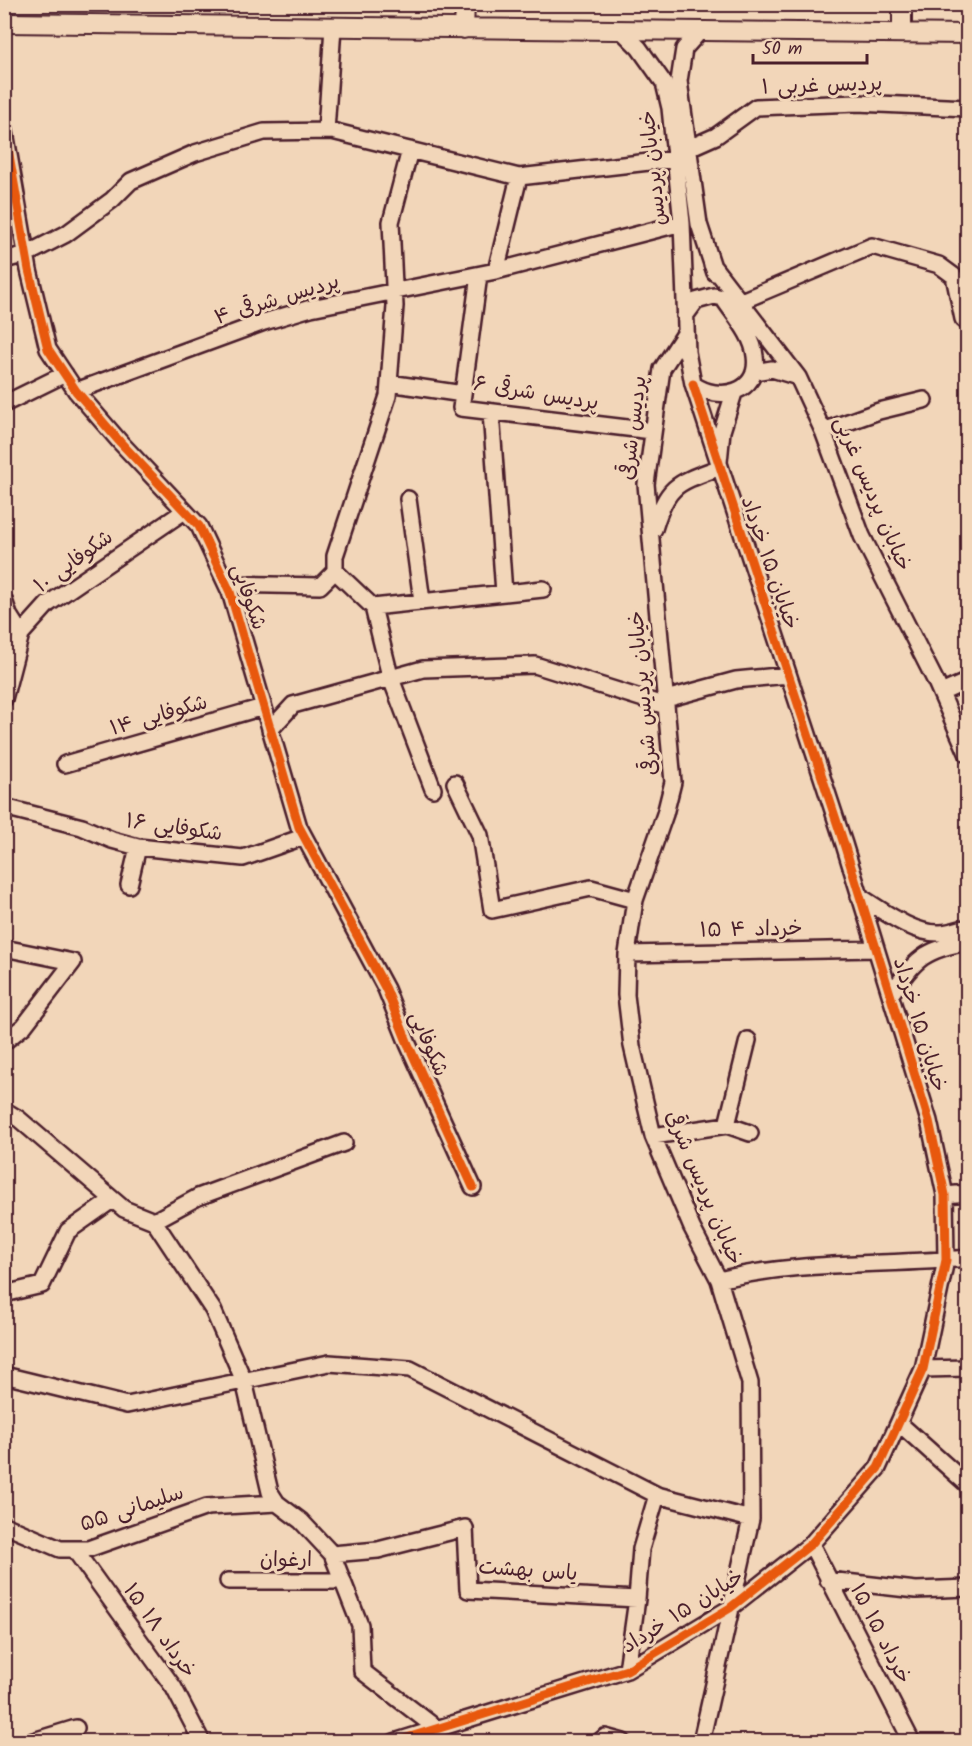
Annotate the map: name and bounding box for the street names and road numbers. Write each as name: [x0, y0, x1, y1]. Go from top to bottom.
street label: پردیس غربی ۱: [761, 67, 883, 105]
street label: خیابان پردیس: [632, 109, 676, 227]
street label: پردیس شرقی ۴: [210, 265, 344, 335]
street label: پردیس شرقی ۶: [471, 368, 601, 420]
street label: پردیس شرقی: [611, 374, 657, 482]
street label: خیابان پردیس غربی: [824, 411, 920, 577]
street label: خیابان ۱۵ خرداد: [731, 492, 807, 634]
street label: شکوفایی ۱۰: [27, 522, 121, 602]
street label: شکوفایی: [221, 559, 275, 635]
street label: خیابان پردیس شرقی: [620, 609, 668, 777]
street label: شکوفایی ۱۴: [106, 686, 212, 746]
street label: شکوفایی ۱۶: [124, 805, 224, 851]
street label: ۱۵ خرداد ۴: [699, 913, 803, 947]
street label: خیابان ۱۵ خرداد: [883, 954, 955, 1096]
street label: شکوفایی: [399, 1006, 457, 1082]
street label: خیابان پردیس شرقی: [655, 1105, 751, 1271]
street label: سلیمانی ۵۵: [76, 1477, 188, 1541]
street label: ارغوان: [260, 1544, 312, 1577]
street label: یاس بهشت: [477, 1551, 579, 1591]
street label: خیابان ۱۵ خرداد: [615, 1561, 751, 1663]
street label: ۱۵ خرداد ۱۸: [114, 1577, 204, 1685]
street label: ۱۵ خرداد ۱۵: [840, 1578, 920, 1690]

